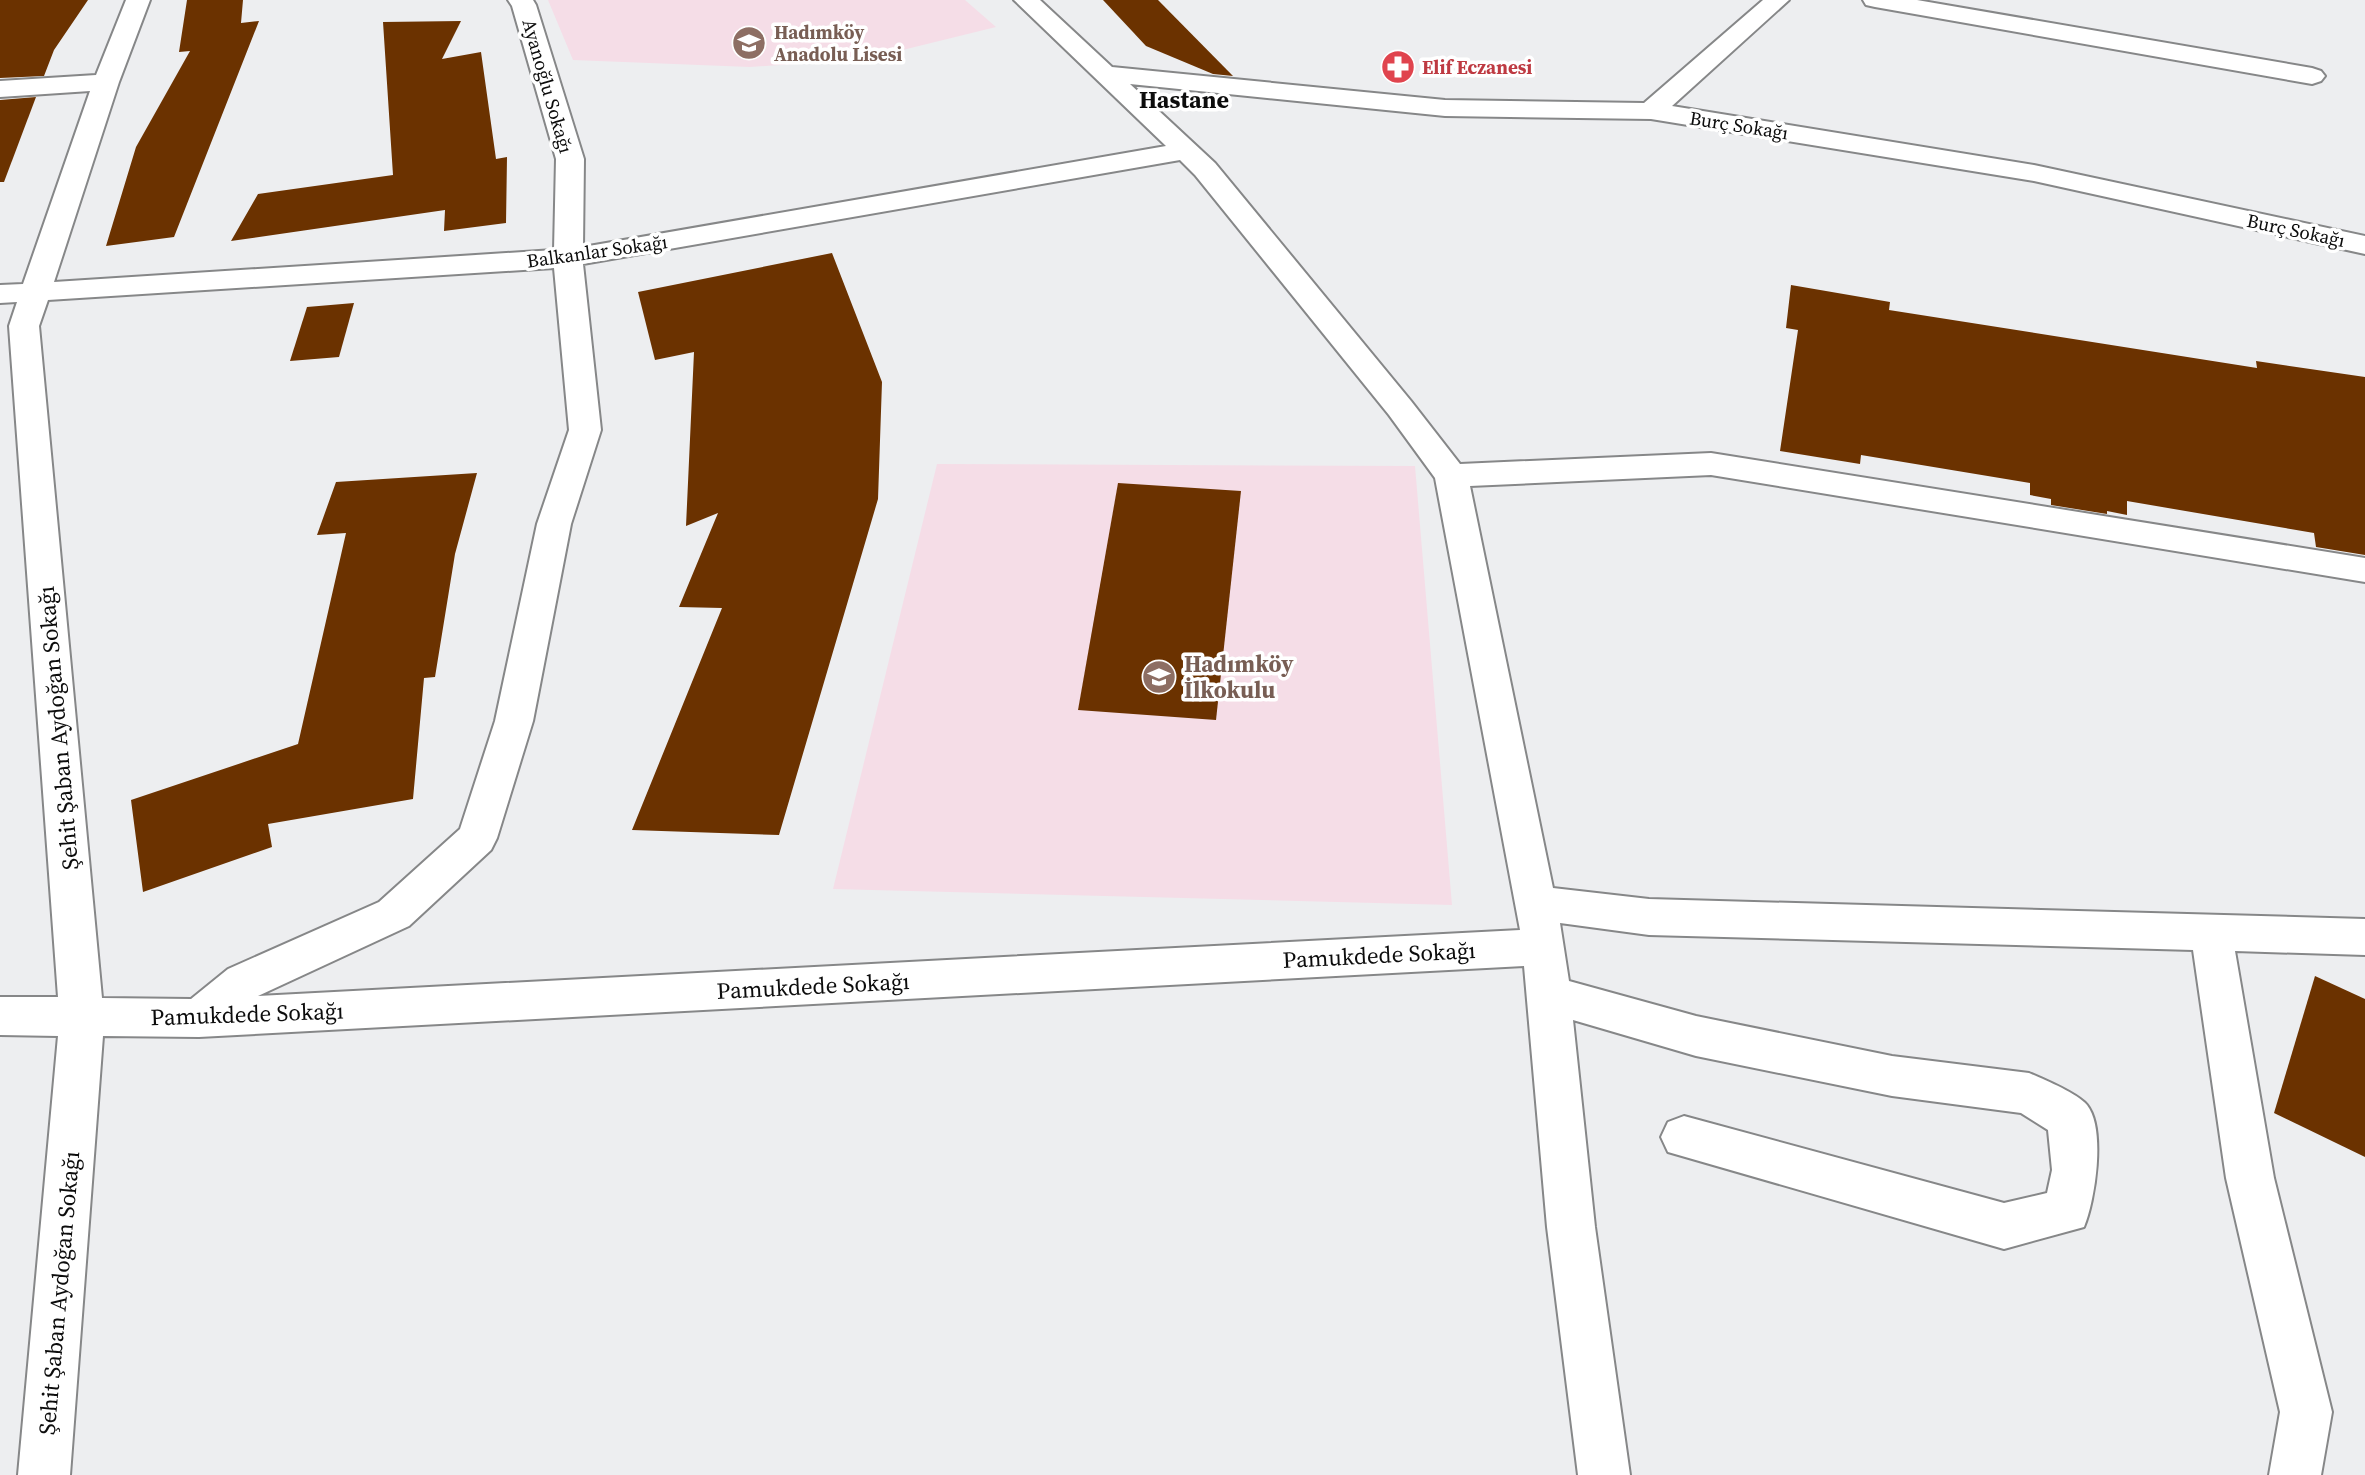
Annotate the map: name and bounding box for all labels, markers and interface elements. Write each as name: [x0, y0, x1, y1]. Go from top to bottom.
street label: Ayanoğlu Sokağı: [516, 16, 580, 157]
place label: Hadımköy Anadolu Lisesi: [774, 19, 902, 67]
school or university icon: Hadımköy Anadolu Lisesi: [730, 24, 768, 62]
pharmacy icon: Elif Eczanesi: [1379, 48, 1417, 86]
place label: Elif Eczanesi: [1422, 54, 1532, 80]
district label: Hastane: [1139, 83, 1229, 116]
street label: Burç Sokağı: [1688, 104, 1791, 146]
street label: Burç Sokağı: [2245, 207, 2348, 253]
street label: Balkanlar Sokağı: [525, 228, 669, 274]
street label: Şehit Şaban Aydoğan Sokağı: [30, 585, 86, 871]
place label: Hadımköy İlkokulu: [1184, 648, 1294, 706]
school or university icon: Hadımköy İlkokulu: [1140, 658, 1178, 696]
street label: Pamukdede Sokağı: [1282, 934, 1476, 976]
street label: Pamukdede Sokağı: [716, 965, 910, 1007]
street label: Pamukdede Sokağı: [150, 995, 344, 1033]
street label: Şehit Şaban Aydoğan Sokağı: [31, 1150, 87, 1436]

